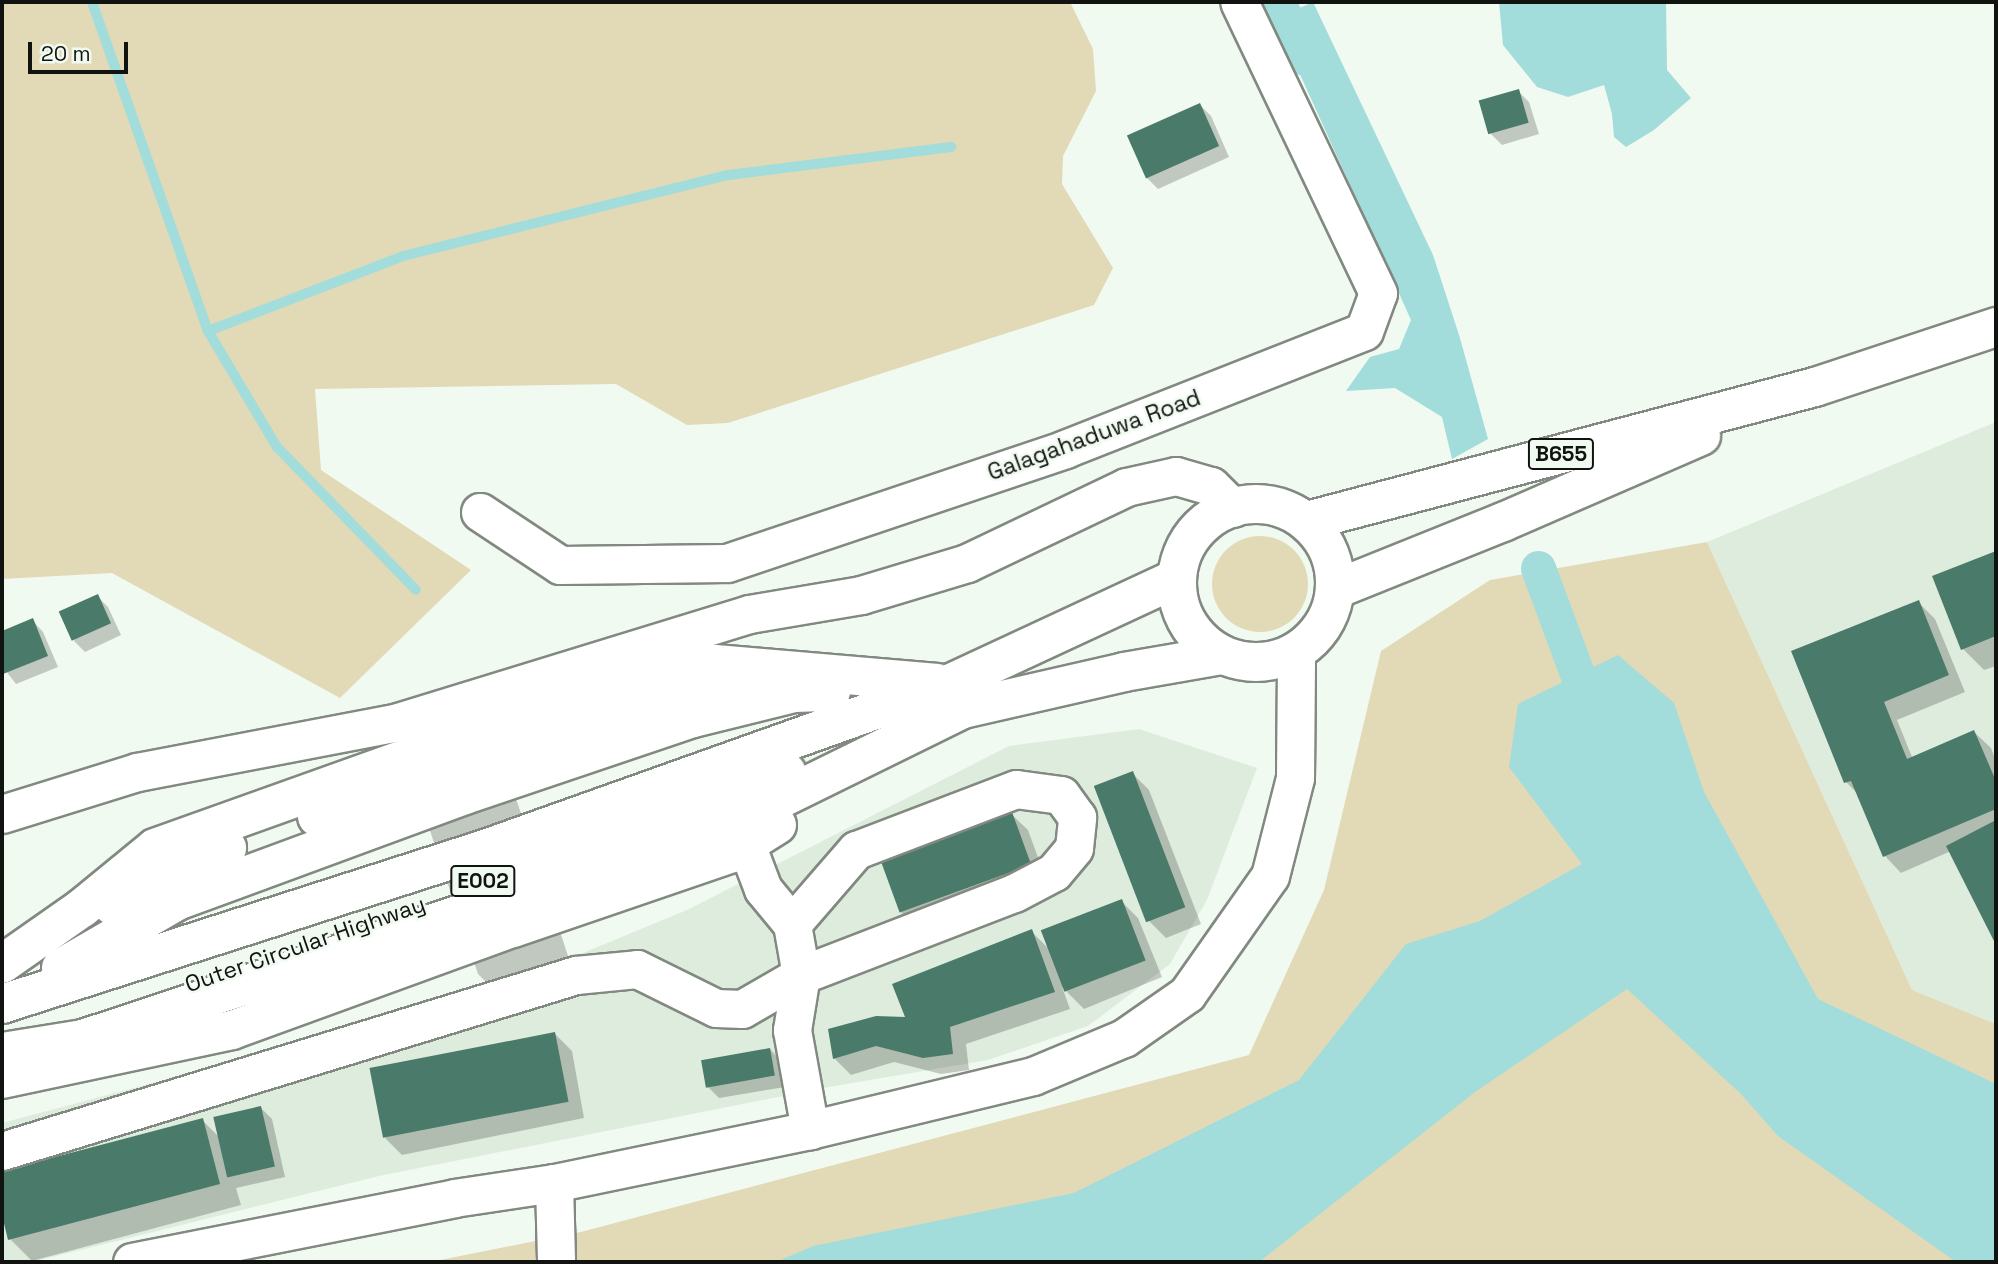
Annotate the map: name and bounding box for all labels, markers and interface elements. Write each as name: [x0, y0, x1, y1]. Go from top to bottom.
scale bar: [32, 28, 131, 72]
text: 20 m: [41, 40, 91, 67]
street label: Galagahaduwa Road: [984, 384, 1204, 486]
road number: B655: [1528, 436, 1594, 472]
road number: E002: [450, 864, 516, 898]
street label: Outer Circular Highway: [181, 890, 429, 998]

